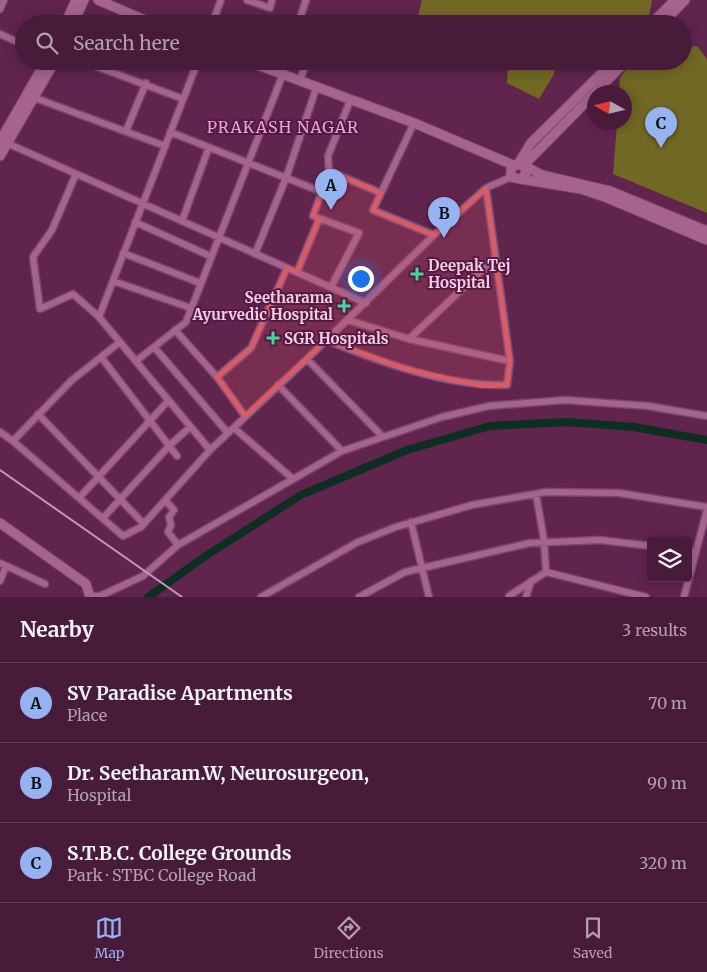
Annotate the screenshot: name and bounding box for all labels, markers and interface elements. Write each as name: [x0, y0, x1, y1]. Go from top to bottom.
search box: [15, 15, 692, 70]
icon: search: [33, 29, 61, 57]
text: Search here: [73, 31, 180, 55]
north arrow: [587, 85, 632, 130]
pin: C: [645, 107, 677, 148]
district label: PRAKASH NAGAR: [207, 117, 359, 137]
pin: A: [315, 169, 347, 210]
pin: B: [428, 197, 460, 238]
place label: Deepak Tej Hospital: [428, 256, 511, 292]
your location: [348, 266, 374, 292]
marker: Deepak Tej Hospital: [410, 267, 424, 281]
place label: Seetharama Ayurvedic Hospital: [192, 288, 334, 324]
marker: Seetharama Ayurvedic Hospital: [337, 299, 351, 313]
place label: SGR Hospitals: [284, 329, 389, 348]
marker: SGR Hospitals: [266, 331, 280, 345]
map controls: [647, 537, 692, 582]
button: layers: [647, 537, 692, 582]
text: Nearby: [20, 616, 94, 643]
text: 3 results: [622, 620, 687, 640]
text: SV Paradise Apartments: [67, 681, 293, 705]
text: A: [30, 693, 42, 713]
text: 70 m: [648, 693, 687, 713]
text: Place: [67, 705, 107, 725]
text: Dr. Seetharam.W, Neurosurgeon,: [67, 761, 369, 785]
text: B: [30, 773, 42, 793]
text: 90 m: [647, 773, 687, 793]
text: Hospital: [67, 785, 131, 805]
text: S.T.B.C. College Grounds: [67, 841, 292, 865]
text: C: [31, 853, 41, 873]
text: 320 m: [639, 853, 687, 873]
text: Park · STBC College Road: [67, 865, 256, 885]
tab: Map: [95, 914, 124, 962]
tab: Directions: [314, 914, 384, 962]
tab: Saved: [573, 914, 612, 962]

